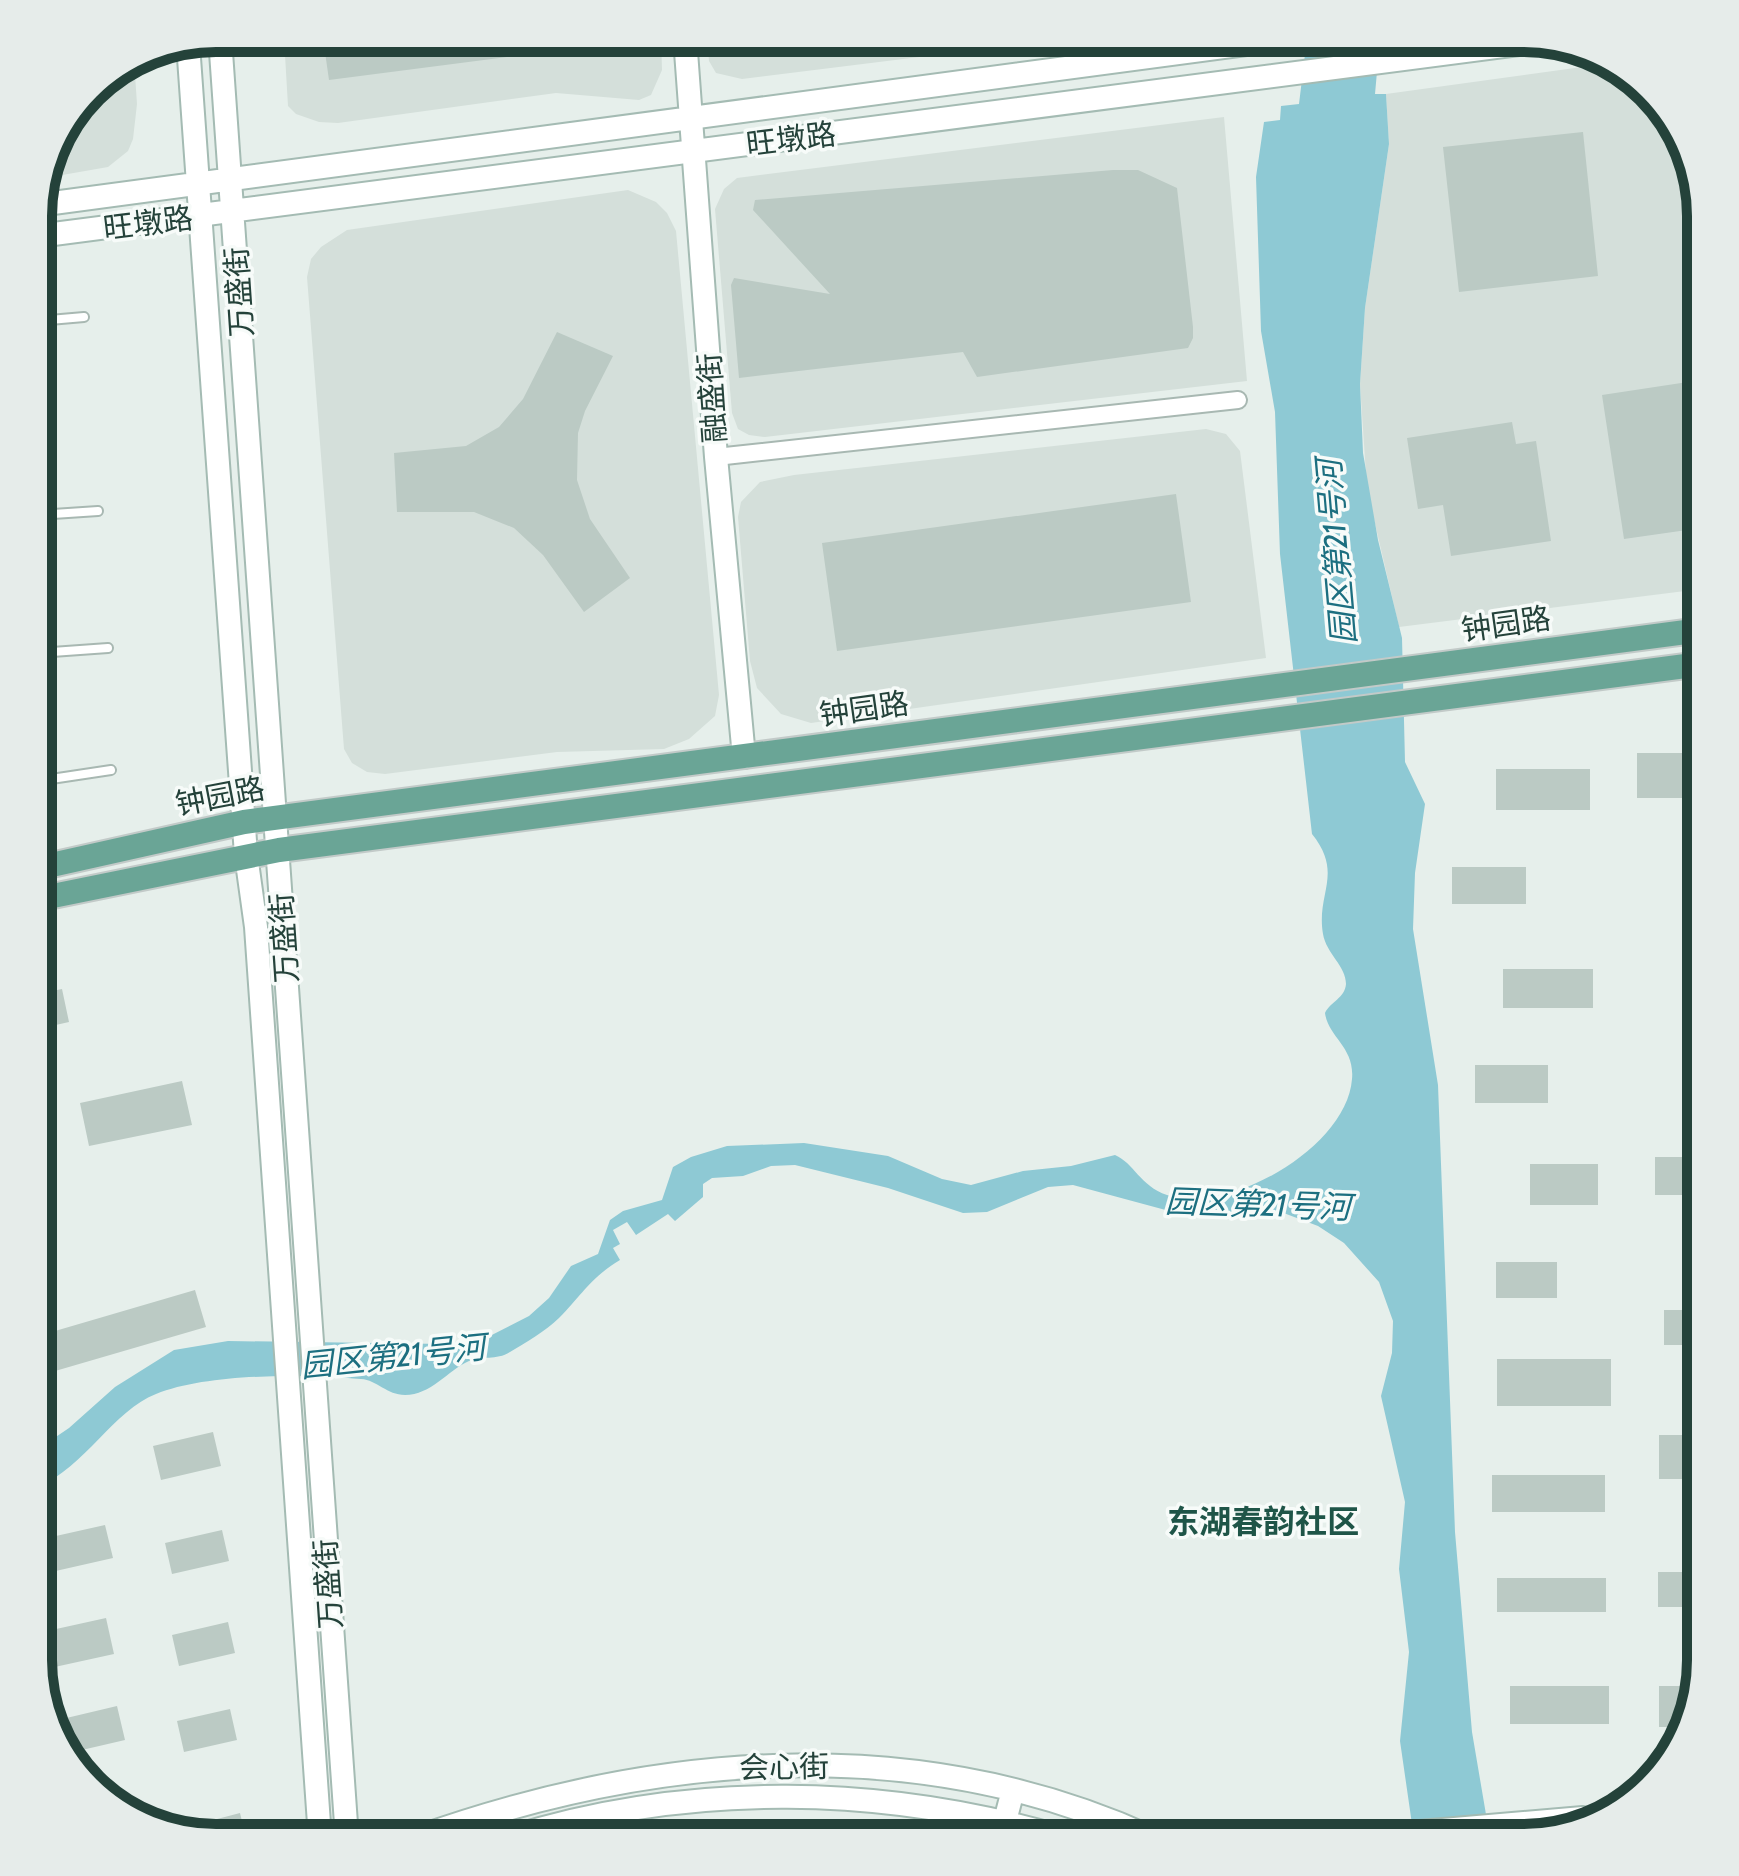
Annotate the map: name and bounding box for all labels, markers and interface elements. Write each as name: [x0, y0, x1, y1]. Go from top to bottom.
street label: 旺墩路: [744, 115, 838, 163]
street label: 旺墩路: [101, 199, 195, 247]
street label: 万盛街: [217, 246, 261, 338]
street label: 融盛街: [690, 352, 734, 444]
water label: 园区第21号河: [1308, 452, 1364, 646]
street label: 钟园路: [1459, 599, 1553, 649]
street label: 钟园路: [817, 684, 911, 734]
street label: 钟园路: [172, 769, 268, 823]
street label: 万盛街: [262, 892, 306, 984]
water label: 园区第21号河: [1165, 1181, 1357, 1227]
water label: 园区第21号河: [299, 1326, 493, 1385]
district label: 东湖春韵社区: [1167, 1502, 1359, 1541]
street label: 万盛街: [306, 1538, 350, 1630]
street label: 会心街: [739, 1748, 829, 1786]

